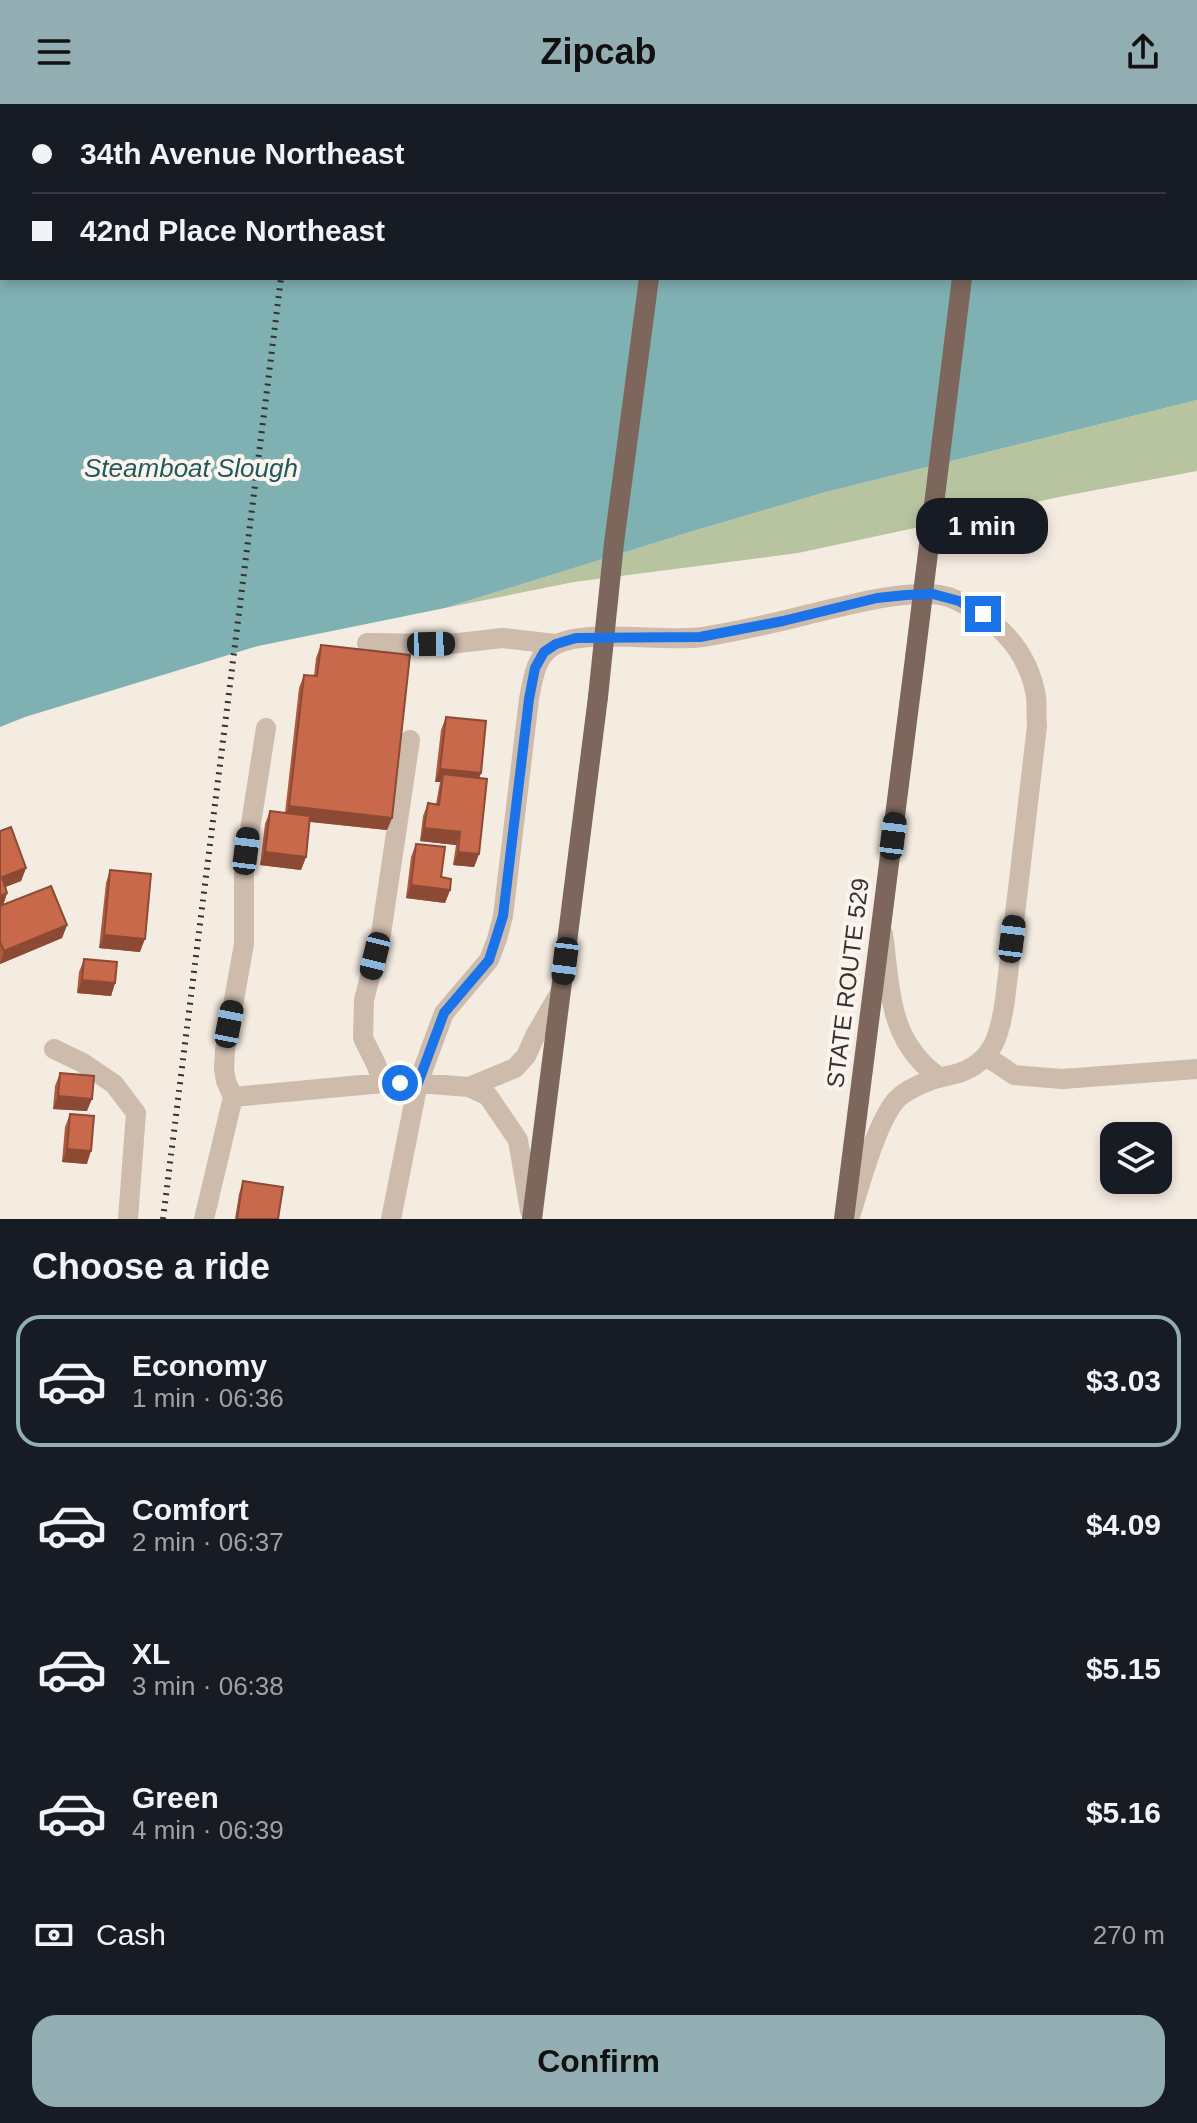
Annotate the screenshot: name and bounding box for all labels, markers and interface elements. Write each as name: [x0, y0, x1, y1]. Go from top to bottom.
icon: menu: [32, 30, 76, 74]
icon: share: [1121, 30, 1165, 74]
text: Zipcab: [540, 31, 657, 72]
text: 34th Avenue Northeast: [80, 137, 405, 170]
text: 42nd Place Northeast: [80, 214, 385, 247]
water label: Steamboat Slough: [84, 453, 298, 483]
callout: 1 min: [917, 498, 1049, 554]
text: 1 min: [948, 511, 1016, 541]
route end: [965, 596, 1001, 632]
car: [407, 632, 455, 656]
car: [878, 811, 908, 861]
car: [231, 826, 261, 876]
street label: STATE ROUTE 529: [821, 876, 874, 1089]
car: [997, 914, 1027, 964]
car: [358, 930, 392, 982]
car: [550, 936, 580, 986]
car: [213, 998, 245, 1050]
route start: [382, 1065, 418, 1101]
map controls: [1100, 1122, 1172, 1194]
button: layers: [1100, 1122, 1172, 1194]
text: Choose a ride: [32, 1246, 270, 1287]
icon: car: [36, 1345, 108, 1417]
text: Economy: [132, 1349, 267, 1382]
text: $3.03: [1086, 1364, 1161, 1397]
text: 1 min · 06:36: [132, 1383, 284, 1413]
icon: car: [36, 1489, 108, 1561]
text: Comfort: [132, 1493, 249, 1526]
text: $4.09: [1086, 1508, 1161, 1541]
text: 2 min · 06:37: [132, 1527, 284, 1557]
icon: car: [36, 1633, 108, 1705]
text: XL: [132, 1637, 170, 1670]
text: $5.15: [1086, 1652, 1161, 1685]
text: 3 min · 06:38: [132, 1671, 284, 1701]
icon: car: [36, 1777, 108, 1849]
text: Green: [132, 1781, 219, 1814]
text: $5.16: [1086, 1796, 1161, 1829]
text: 4 min · 06:39: [132, 1815, 284, 1845]
icon: cash: [32, 1913, 76, 1957]
text: Cash: [96, 1918, 166, 1951]
text: 270 m: [1093, 1920, 1165, 1950]
button: Confirm: [32, 2015, 1165, 2107]

